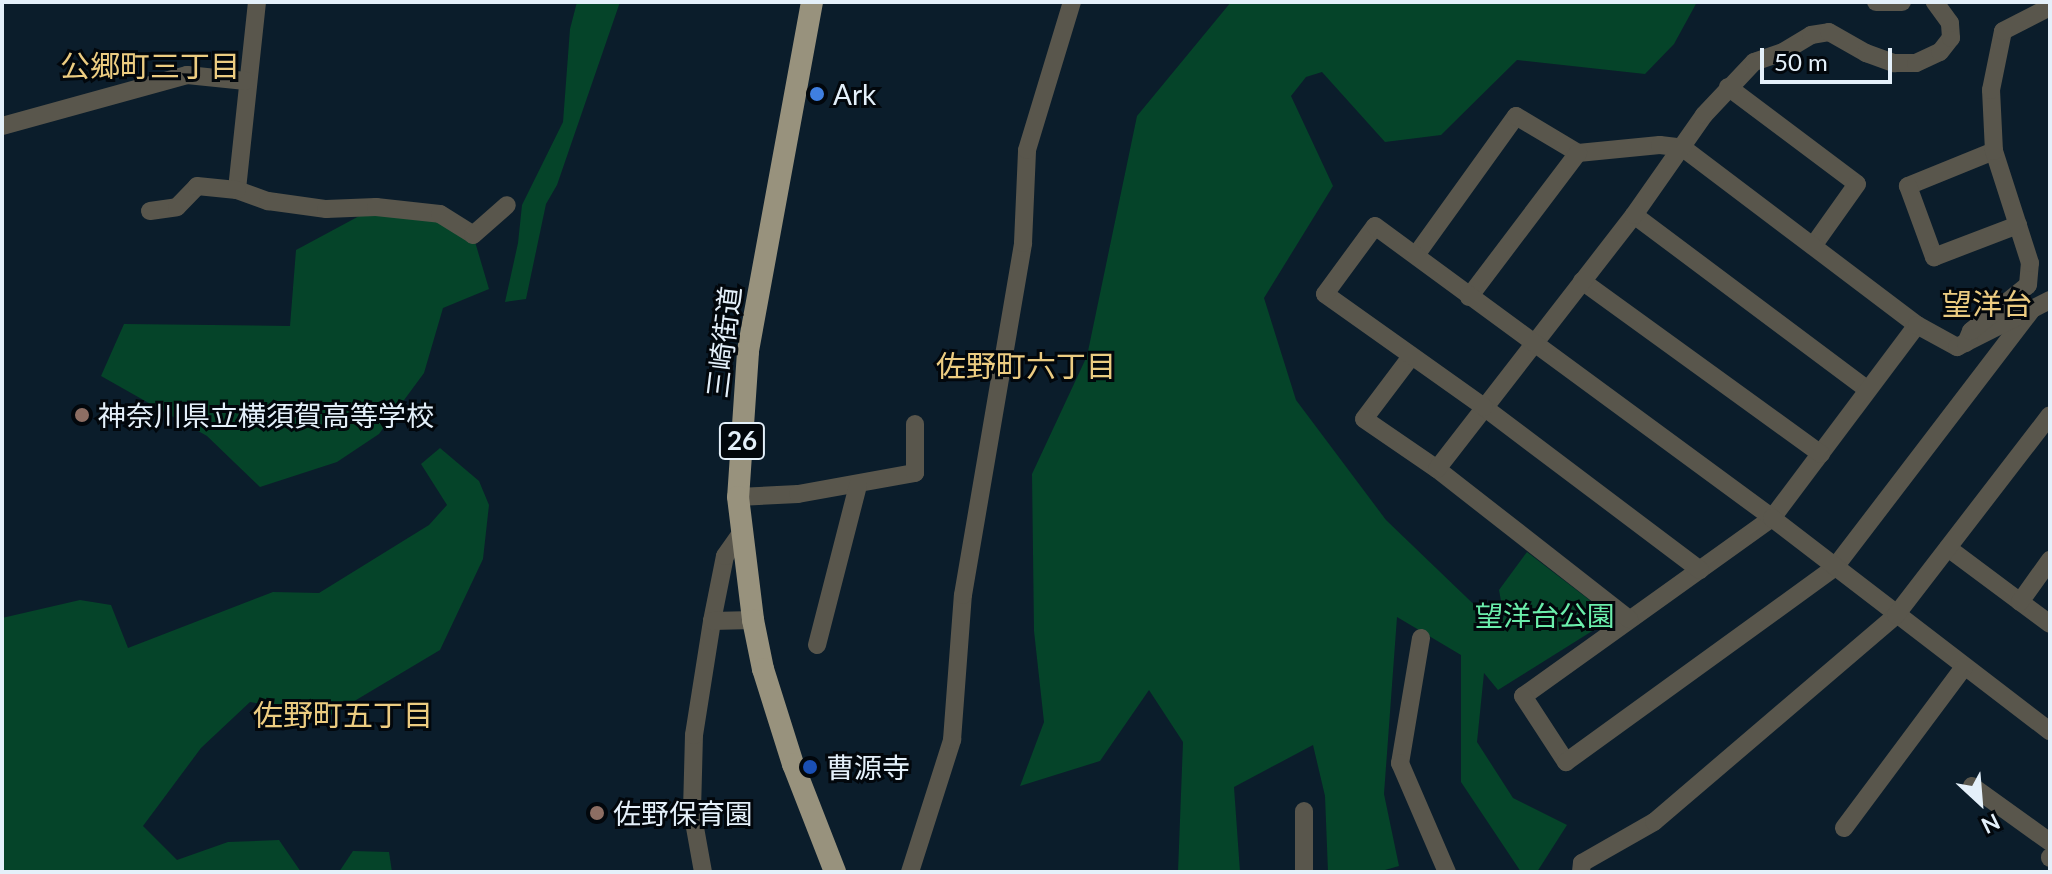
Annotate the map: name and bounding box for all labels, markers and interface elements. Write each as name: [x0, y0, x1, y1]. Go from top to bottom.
scale bar: [1764, 32, 1896, 82]
district label: 公郷町三丁目: [60, 47, 240, 83]
text: 50 m: [1774, 47, 1828, 76]
place label: Ark: [833, 77, 876, 111]
marker: Ark: [808, 85, 826, 103]
street label: 三崎街道: [700, 284, 746, 400]
district label: 望洋台: [1942, 285, 2032, 321]
district label: 佐野町六丁目: [936, 347, 1116, 383]
place label: 神奈川県立横須賀高等学校: [98, 398, 434, 432]
marker: 神奈川県立横須賀高等学校: [73, 406, 91, 424]
road number: 26: [718, 419, 766, 463]
park label: 望洋台公園: [1475, 598, 1615, 632]
district label: 佐野町五丁目: [253, 696, 433, 732]
place label: 曹源寺: [826, 750, 910, 784]
marker: 曹源寺: [801, 758, 819, 776]
north arrow: [1940, 762, 2020, 842]
place label: 佐野保育園: [613, 796, 753, 830]
marker: 佐野保育園: [588, 804, 606, 822]
text: N: [1977, 808, 2004, 840]

